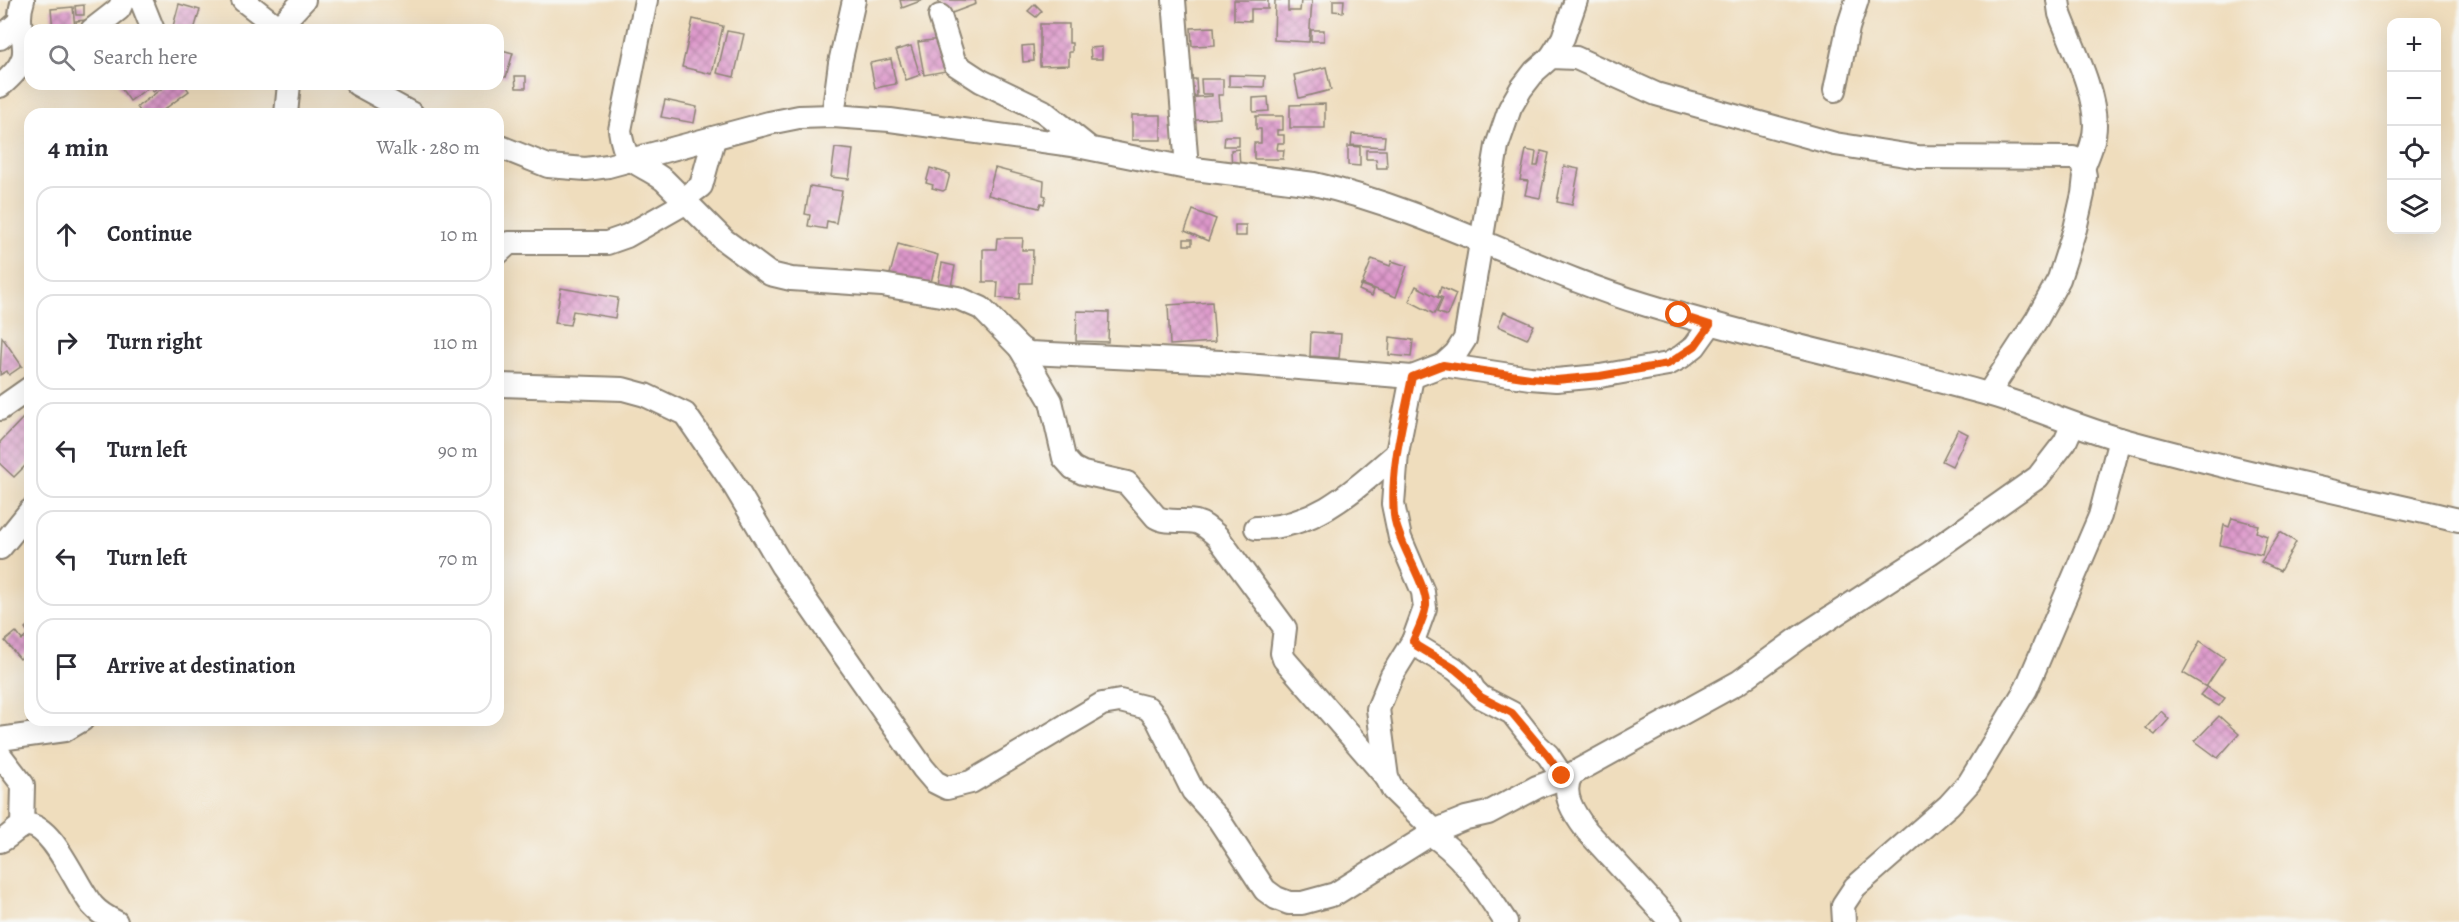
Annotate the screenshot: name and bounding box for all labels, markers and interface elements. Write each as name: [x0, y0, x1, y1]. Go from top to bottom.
map controls: [2387, 18, 2441, 234]
button: +: [2387, 18, 2441, 72]
search box: [24, 24, 504, 90]
icon: search: [45, 41, 78, 74]
text: Search here: [93, 42, 198, 72]
button: −: [2387, 72, 2441, 126]
button: locate: [2387, 126, 2441, 180]
text: 4 min: [48, 130, 109, 165]
text: Walk · 280 m: [376, 134, 480, 161]
button: layers: [2387, 180, 2441, 234]
icon: ahead: [50, 218, 83, 251]
text: Continue: [107, 219, 192, 249]
text: 10 m: [440, 221, 478, 248]
route start: [1665, 301, 1691, 327]
icon: right: [50, 326, 83, 359]
text: Turn right: [107, 327, 203, 357]
text: 110 m: [433, 329, 478, 356]
icon: left: [50, 434, 83, 467]
text: Turn left: [107, 435, 187, 465]
text: 90 m: [438, 437, 478, 464]
icon: left: [50, 542, 83, 575]
text: Turn left: [107, 543, 187, 573]
text: 70 m: [438, 545, 478, 572]
icon: arrive: [50, 650, 83, 683]
text: Arrive at destination: [107, 651, 296, 681]
route end: [1548, 762, 1574, 788]

